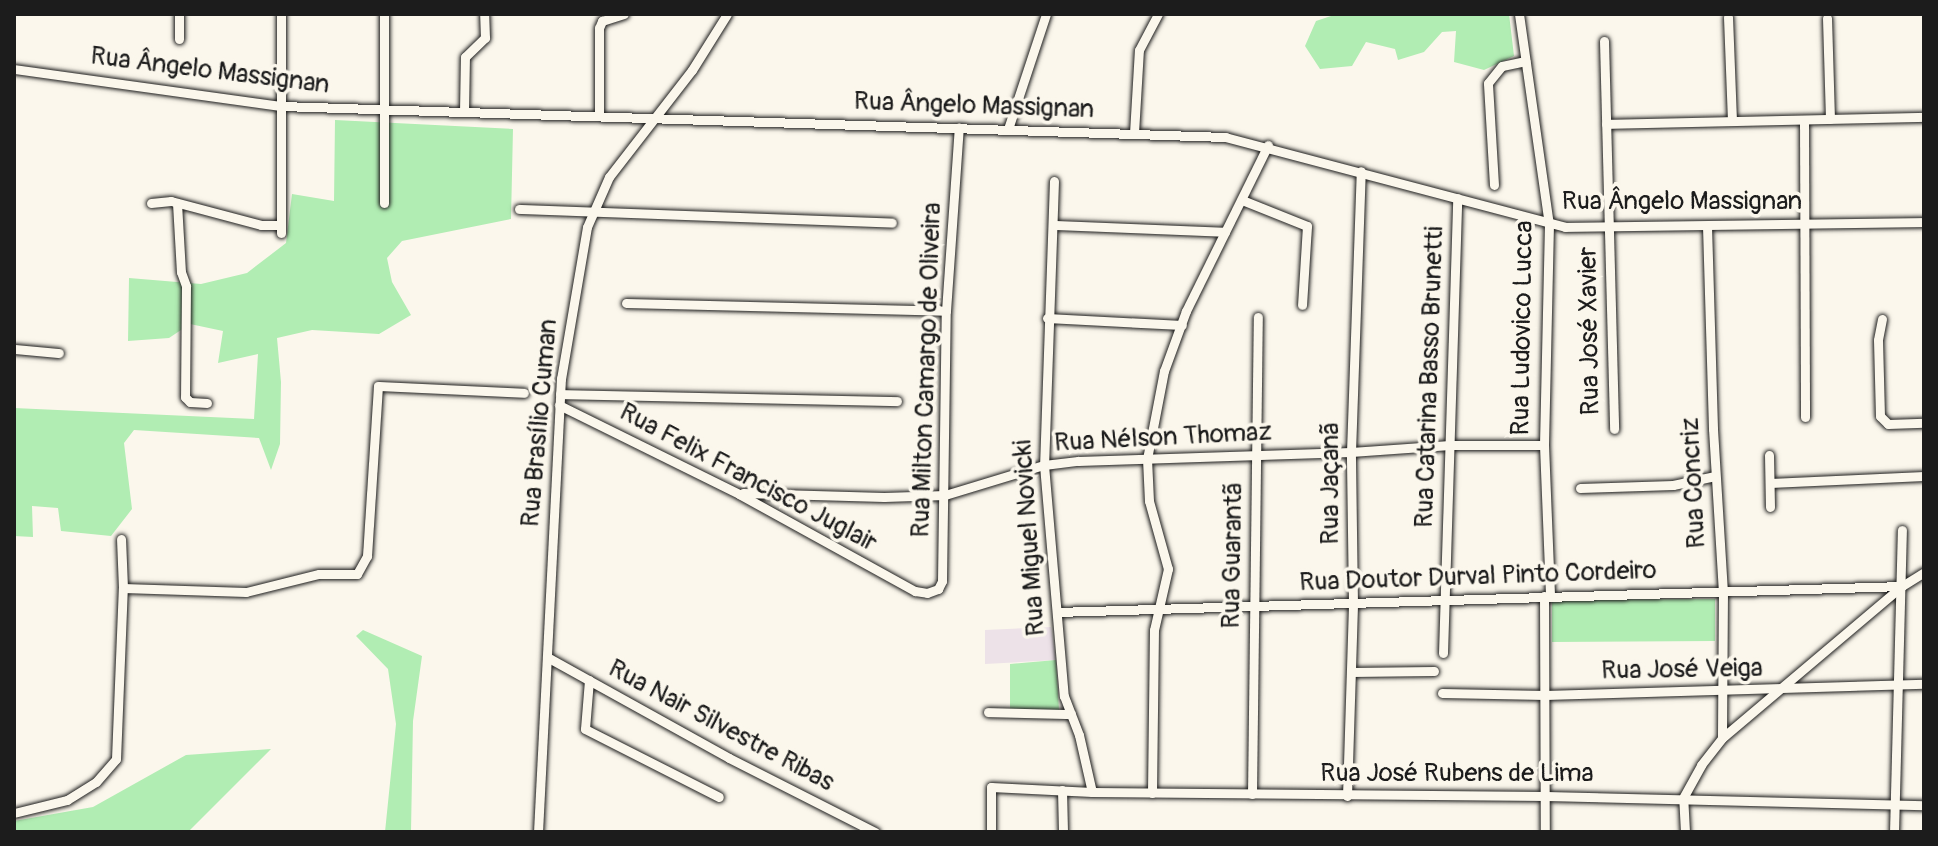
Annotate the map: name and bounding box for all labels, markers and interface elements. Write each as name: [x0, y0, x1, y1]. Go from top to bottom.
street label: Rua Ângelo Massignan: [89, 41, 331, 101]
street label: Rua Ângelo Massignan: [853, 86, 1095, 126]
street label: Rua Ângelo Massignan: [1562, 186, 1802, 218]
street label: Rua Milton Camargo de Oliveira: [906, 202, 948, 538]
street label: Rua Ludovico Lucca: [1506, 220, 1540, 436]
street label: Rua Catarina Basso Brunetti: [1409, 226, 1451, 528]
street label: Rua José Xavier: [1573, 246, 1607, 416]
street label: Rua Brasílio Cuman: [515, 318, 565, 528]
street label: Rua Felix Francisco Juglair: [614, 397, 882, 559]
street label: Rua Nélson Thomaz: [1053, 417, 1273, 459]
street label: Rua Concriz: [1675, 417, 1713, 549]
street label: Rua Jaçanã: [1315, 421, 1347, 545]
street label: Rua Miguel Novicki: [1008, 439, 1052, 637]
street label: Rua Guarantã: [1216, 481, 1250, 629]
street label: Rua Doutor Durval Pinto Cordeiro: [1299, 555, 1657, 599]
street label: Rua Nair Silvestre Ribas: [603, 653, 839, 799]
street label: Rua José Veiga: [1601, 653, 1763, 687]
street label: Rua José Rubens de Lima: [1320, 758, 1594, 790]

